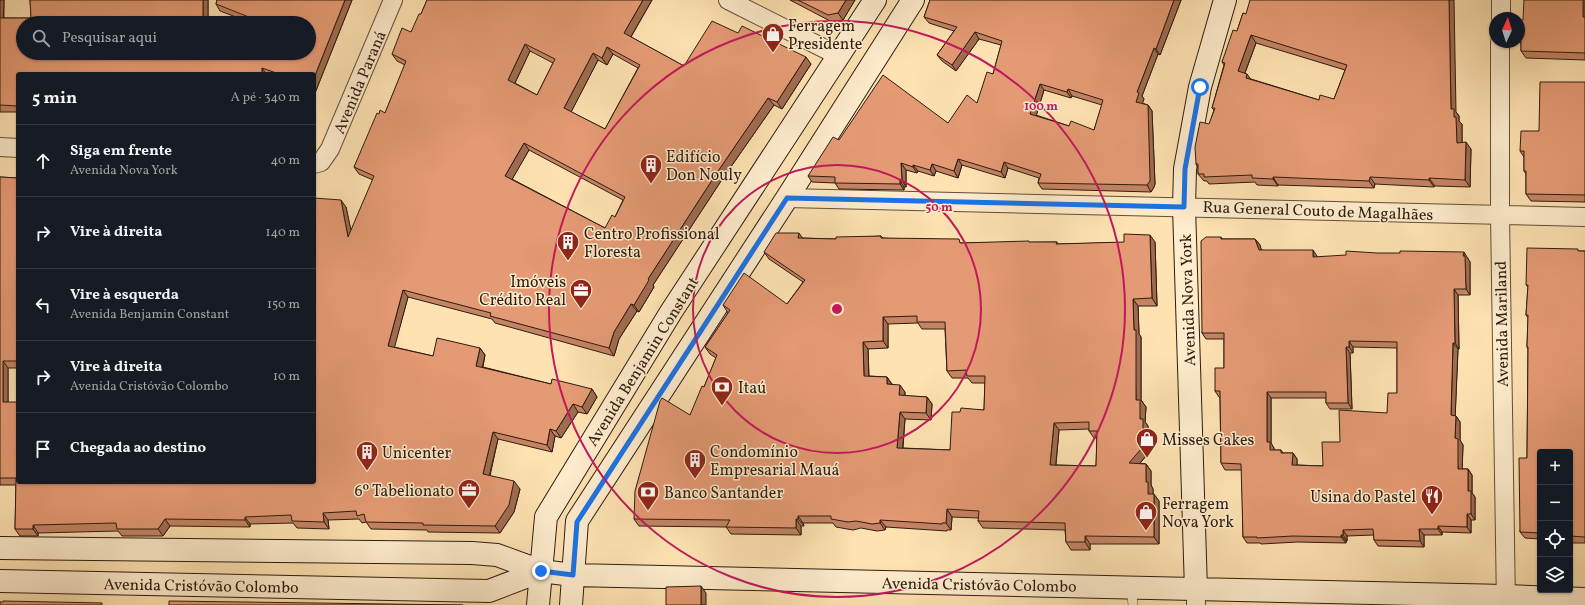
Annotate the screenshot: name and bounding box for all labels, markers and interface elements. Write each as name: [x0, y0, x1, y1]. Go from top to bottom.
north arrow: [1489, 12, 1525, 48]
search box: [16, 16, 316, 60]
place label: Ferragem Presidente: [788, 16, 862, 56]
shop icon: Ferragem Presidente: [760, 21, 786, 54]
icon: search: [30, 27, 52, 49]
text: Pesquisar aqui: [62, 28, 157, 49]
street label: Avenida Paraná: [329, 28, 393, 138]
route start: [1191, 78, 1209, 96]
text: 5 min: [32, 87, 77, 110]
text: A pé · 340 m: [231, 89, 300, 107]
text: 100 m: [1024, 99, 1058, 115]
text: Siga em frente: [70, 141, 172, 162]
place label: Edifício Don Nouly: [666, 147, 742, 187]
icon: ahead: [32, 150, 54, 172]
text: 40 m: [271, 152, 300, 170]
building icon: Edifício Don Nouly: [638, 152, 664, 185]
text: Avenida Nova York: [70, 162, 178, 180]
street label: Rua General Couto de Magalhães: [1202, 197, 1434, 227]
text: 50 m: [925, 200, 953, 216]
icon: right: [32, 222, 54, 244]
text: Vire à direita: [70, 222, 162, 243]
text: 140 m: [266, 224, 300, 242]
place label: Centro Profissional Floresta: [584, 224, 720, 264]
building icon: Centro Profissional Floresta: [555, 229, 581, 262]
street label: Avenida Nova York: [1176, 233, 1202, 367]
street label: Avenida Mariland: [1491, 261, 1515, 387]
place label: Imóveis Crédito Real: [479, 272, 566, 312]
street label: Avenida Benjamin Constant: [582, 273, 705, 451]
office icon: Imóveis Crédito Real: [568, 277, 594, 310]
text: Vire à esquerda: [70, 285, 179, 306]
icon: left: [32, 294, 54, 316]
text: 150 m: [267, 296, 300, 314]
centre of rings: [830, 302, 844, 316]
text: Avenida Benjamin Constant: [70, 306, 229, 324]
text: Vire à direita: [70, 357, 162, 378]
icon: right: [32, 366, 54, 388]
text: 10 m: [273, 368, 300, 386]
bank icon: Itaú: [709, 374, 735, 407]
text: Avenida Cristóvão Colombo: [70, 378, 228, 396]
place label: Itaú: [738, 378, 766, 400]
shop icon: Misses Cakes: [1134, 426, 1160, 459]
place label: Misses Cakes: [1162, 430, 1255, 452]
icon: arrive: [32, 438, 54, 460]
text: Chegada ao destino: [70, 438, 206, 459]
building icon: Unicenter: [354, 439, 380, 472]
place label: Condomínio Empresarial Mauá: [710, 442, 839, 482]
place label: Unicenter: [382, 443, 451, 465]
building icon: Condomínio Empresarial Mauá: [682, 447, 708, 480]
map controls: [1537, 449, 1573, 593]
button: +: [1537, 449, 1573, 485]
office icon: 6º Tabelionato: [456, 477, 482, 510]
bank icon: Banco Santander: [635, 479, 661, 512]
place label: 6º Tabelionato: [354, 481, 454, 503]
place label: Banco Santander: [664, 483, 783, 505]
restaurant icon: Usina do Pastel: [1419, 483, 1445, 516]
button: −: [1537, 485, 1573, 521]
place label: Usina do Pastel: [1310, 487, 1416, 509]
place label: Ferragem Nova York: [1162, 494, 1234, 534]
shop icon: Ferragem Nova York: [1133, 499, 1159, 532]
button: locate: [1537, 521, 1573, 557]
button: layers: [1537, 557, 1573, 593]
route end: [532, 562, 550, 580]
street label: Avenida Cristóvão Colombo: [881, 573, 1077, 599]
street label: Avenida Cristóvão Colombo: [103, 574, 299, 600]

